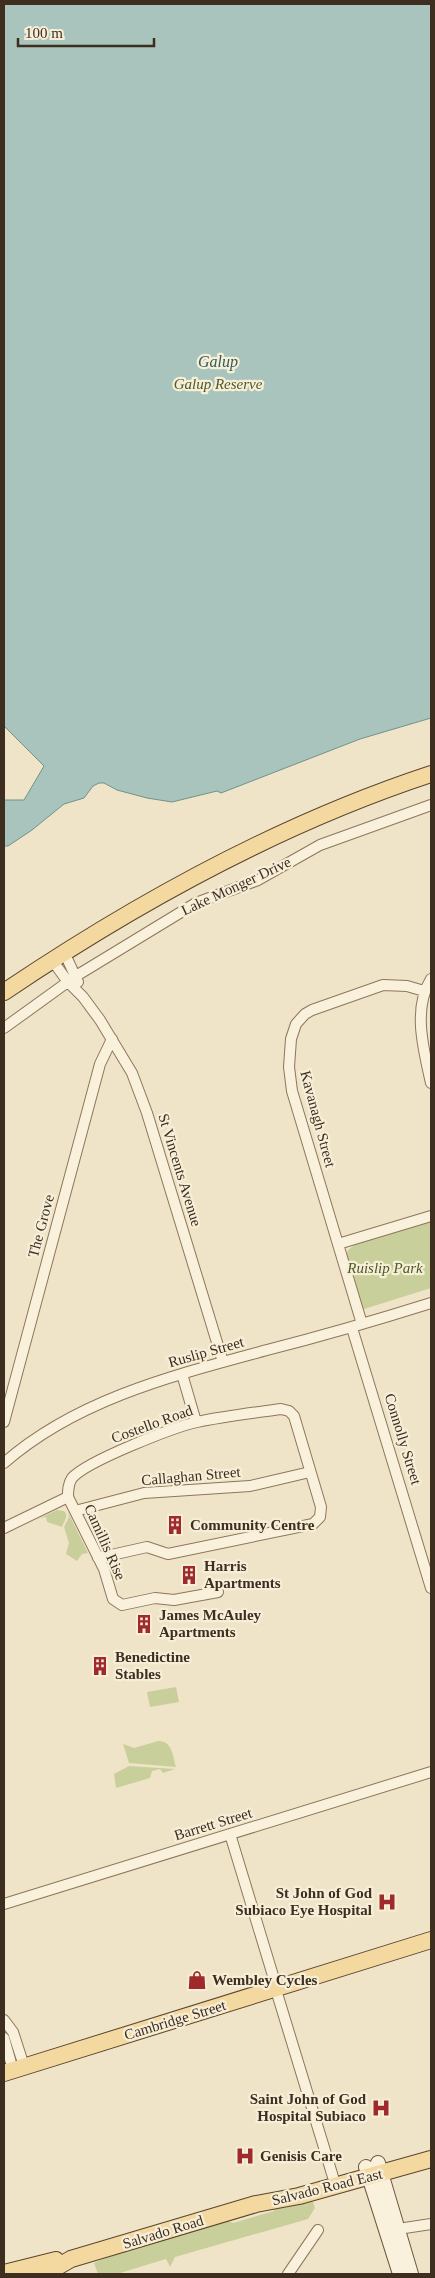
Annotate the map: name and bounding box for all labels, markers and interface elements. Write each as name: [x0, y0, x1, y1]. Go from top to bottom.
scale bar: [18, 15, 154, 47]
text: 100 m: [25, 25, 63, 41]
water label: Galup: [198, 353, 238, 371]
park label: Galup Reserve: [174, 376, 263, 392]
street label: Lake Monger Drive: [179, 853, 294, 918]
street label: Kavanagh Street: [297, 1069, 339, 1170]
street label: St Vincents Avenue: [155, 1112, 205, 1229]
street label: The Grove: [25, 1192, 57, 1259]
park label: Ruislip Park: [346, 1260, 423, 1276]
street label: Ruslip Street: [166, 1333, 246, 1370]
street label: Connolly Street: [382, 1391, 425, 1487]
street label: Costello Road: [109, 1402, 195, 1446]
street label: Callaghan Street: [141, 1464, 242, 1488]
street label: Camillis Rise: [81, 1502, 129, 1583]
building icon: Community Centre: [164, 1514, 186, 1536]
place label: Community Centre: [190, 1517, 315, 1533]
place label: Harris Apartments: [204, 1558, 281, 1591]
building icon: Harris Apartments: [178, 1564, 200, 1586]
place label: James McAuley Apartments: [159, 1607, 262, 1640]
building icon: James McAuley Apartments: [133, 1613, 155, 1635]
place label: Benedictine Stables: [115, 1649, 190, 1682]
building icon: Benedictine Stables: [89, 1655, 111, 1677]
street label: Barrett Street: [172, 1804, 255, 1843]
place label: St John of God Subiaco Eye Hospital: [235, 1885, 373, 1918]
hospital icon: St John of God Subiaco Eye Hospital: [376, 1891, 398, 1913]
shop icon: Wembley Cycles: [186, 1969, 208, 1991]
place label: Wembley Cycles: [212, 1972, 318, 1988]
street label: Cambridge Street: [122, 1997, 229, 2043]
place label: Saint John of God Hospital Subiaco: [250, 2091, 367, 2124]
hospital icon: Saint John of God Hospital Subiaco: [370, 2097, 392, 2119]
hospital icon: Genisis Care: [234, 2145, 256, 2167]
place label: Genisis Care: [260, 2148, 342, 2164]
street label: Salvado Road East: [270, 2165, 385, 2208]
street label: Salvado Road: [121, 2212, 206, 2252]

